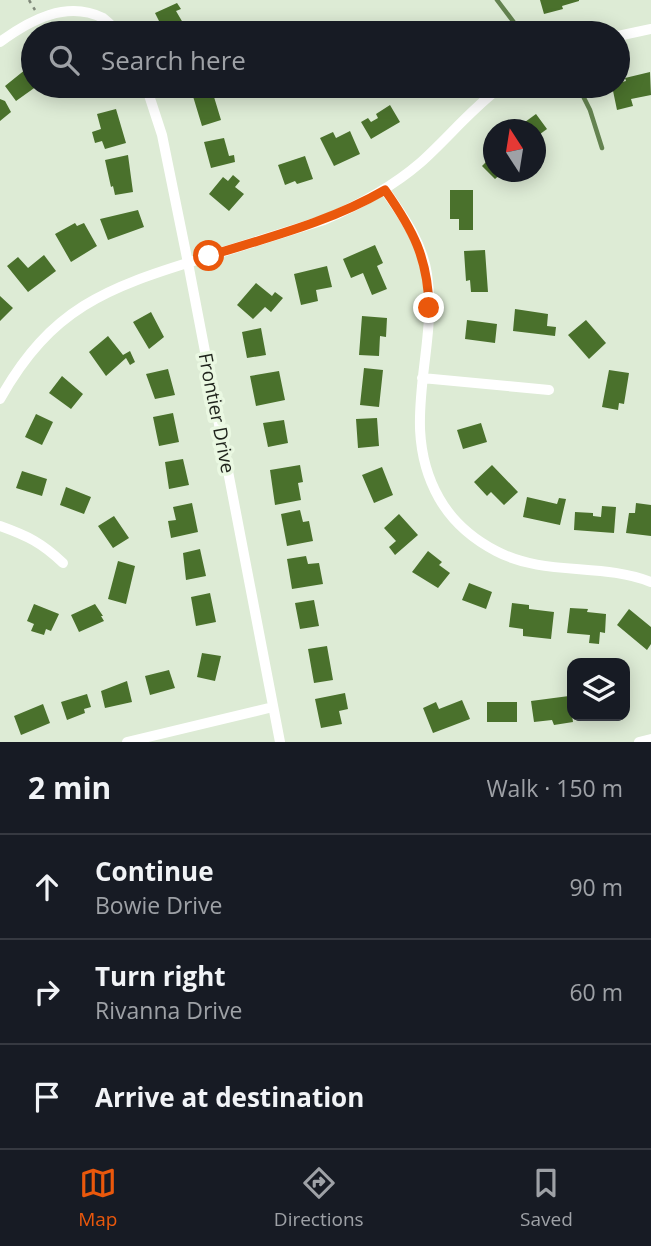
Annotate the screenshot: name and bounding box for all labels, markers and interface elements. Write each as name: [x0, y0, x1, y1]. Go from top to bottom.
search box: [21, 21, 630, 98]
icon: search: [45, 41, 83, 79]
text: Search here: [101, 42, 246, 78]
north arrow: [483, 119, 546, 182]
route start: [193, 240, 224, 271]
route end: [413, 292, 444, 323]
street label: Frontier Drive: [193, 351, 241, 475]
map controls: [567, 658, 630, 721]
button: layers: [567, 658, 630, 721]
text: 2 min: [28, 767, 111, 808]
text: Walk · 150 m: [486, 772, 623, 804]
text: Continue: [95, 853, 214, 889]
icon: ahead: [28, 868, 66, 906]
text: 90 m: [569, 871, 623, 903]
text: Bowie Drive: [95, 889, 223, 921]
text: Turn right: [95, 958, 226, 994]
icon: right: [28, 973, 66, 1011]
text: 60 m: [569, 976, 623, 1008]
text: Rivanna Drive: [95, 994, 243, 1026]
icon: arrive: [28, 1078, 66, 1116]
text: Arrive at destination: [95, 1079, 364, 1115]
tab: Map: [78, 1164, 117, 1232]
tab: Directions: [274, 1164, 364, 1232]
tab: Saved: [520, 1164, 573, 1232]

